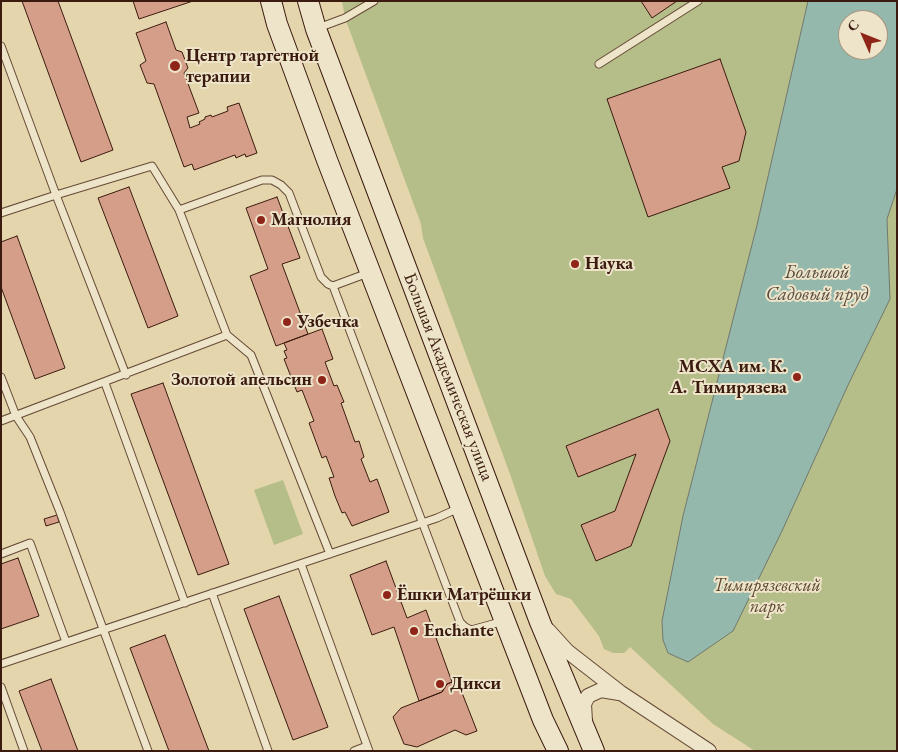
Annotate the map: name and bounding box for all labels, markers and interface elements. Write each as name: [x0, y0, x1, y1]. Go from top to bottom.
north arrow: [838, 10, 888, 60]
text: С: [843, 15, 863, 35]
place label: Центр таргетной терапии: [186, 45, 319, 88]
marker: Центр таргетной терапии: [168, 59, 182, 73]
place label: Магнолия: [271, 209, 351, 231]
marker: Магнолия: [255, 214, 267, 226]
place label: Наука: [585, 253, 633, 275]
marker: Наука: [569, 258, 581, 270]
water label: Большой Садовый пруд: [766, 262, 868, 306]
street label: Большая Академическая улица: [398, 270, 498, 484]
place label: Узбечка: [297, 311, 359, 333]
marker: Узбечка: [281, 316, 293, 328]
place label: МСХА им. К. А. Тимирязева: [670, 356, 787, 398]
place label: Золотой апельсин: [171, 369, 312, 391]
marker: МСХА им. К. А. Тимирязева: [791, 371, 803, 383]
marker: Золотой апельсин: [316, 374, 328, 386]
park label: Тимирязевский парк: [713, 575, 821, 618]
place label: Ёшки Матрёшки: [397, 584, 531, 606]
marker: Ёшки Матрёшки: [381, 589, 393, 601]
place label: Enchante: [424, 620, 494, 642]
marker: Enchante: [408, 625, 420, 637]
place label: Дикси: [450, 673, 501, 695]
marker: Дикси: [434, 678, 446, 690]

